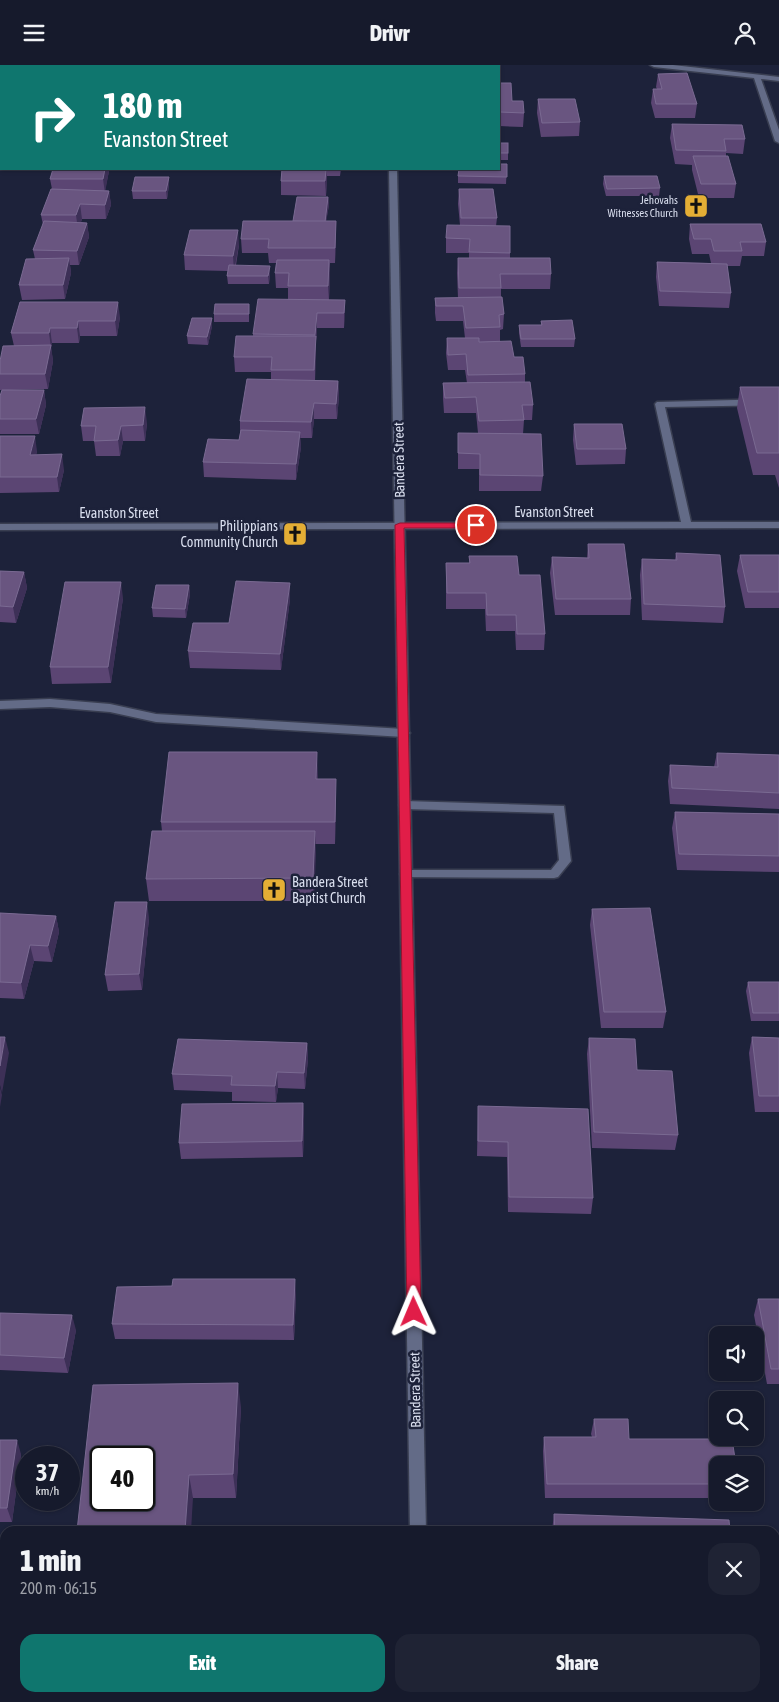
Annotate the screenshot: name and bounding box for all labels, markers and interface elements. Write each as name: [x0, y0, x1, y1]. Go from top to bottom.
icon: menu: [20, 19, 48, 47]
icon: person: [731, 19, 759, 47]
text: Drivr: [370, 20, 409, 46]
icon: right: [20, 85, 85, 150]
text: 180 m: [103, 85, 182, 125]
text: Evanston Street: [103, 126, 228, 152]
church icon: Jehovahs Witnesses Church: [683, 193, 709, 219]
place label: Jehovahs Witnesses Church: [608, 194, 678, 219]
street label: Bandera Street: [390, 422, 408, 498]
pin: [455, 504, 497, 546]
street label: Evanston Street: [514, 504, 594, 520]
street label: Evanston Street: [79, 505, 159, 521]
icon: arrive: [462, 511, 490, 539]
place label: Philippians Community Church: [181, 518, 278, 550]
church icon: Philippians Community Church: [282, 521, 308, 547]
place label: Bandera Street Baptist Church: [292, 874, 368, 906]
church icon: Bandera Street Baptist Church: [261, 877, 287, 903]
position arrow: [387, 1285, 439, 1337]
map controls: [709, 1326, 764, 1511]
button: sound: [709, 1326, 764, 1381]
street label: Bandera Street: [406, 1352, 424, 1428]
button: search: [709, 1391, 764, 1446]
speed limit sign: 40: [90, 1446, 155, 1511]
button: layers: [709, 1456, 764, 1511]
text: 37: [36, 1458, 59, 1486]
text: km/h: [36, 1484, 59, 1498]
text: 1 min: [20, 1543, 81, 1577]
button: close: [708, 1543, 760, 1595]
text: 200 m · 06:15: [20, 1579, 97, 1597]
button: Exit: [20, 1634, 385, 1692]
button: Share: [395, 1634, 760, 1692]

